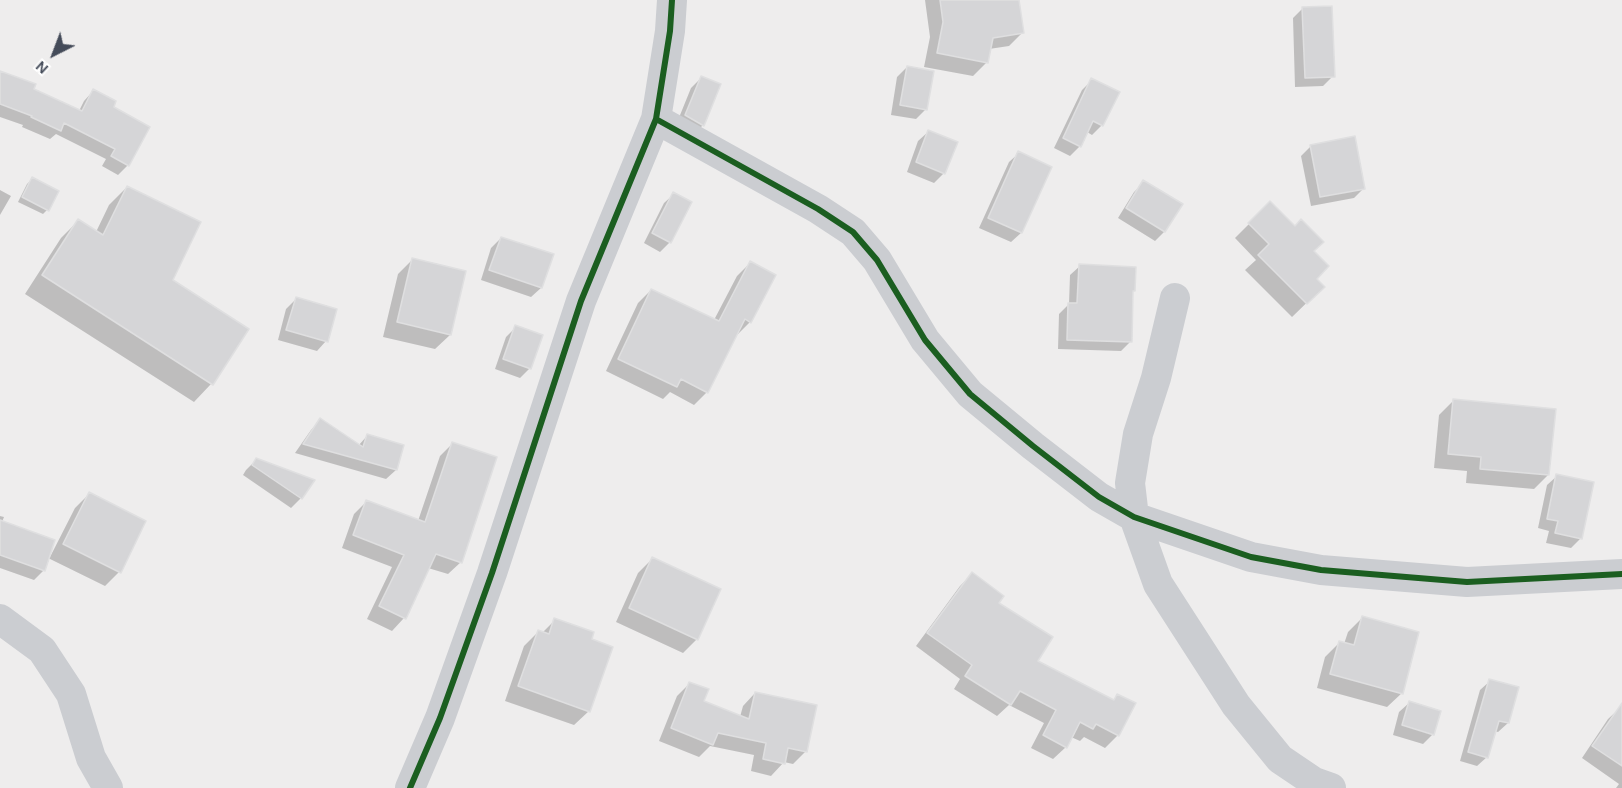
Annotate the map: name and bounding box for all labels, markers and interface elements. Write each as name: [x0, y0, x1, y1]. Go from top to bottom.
north arrow: [24, 24, 84, 84]
text: N: [31, 57, 52, 79]

